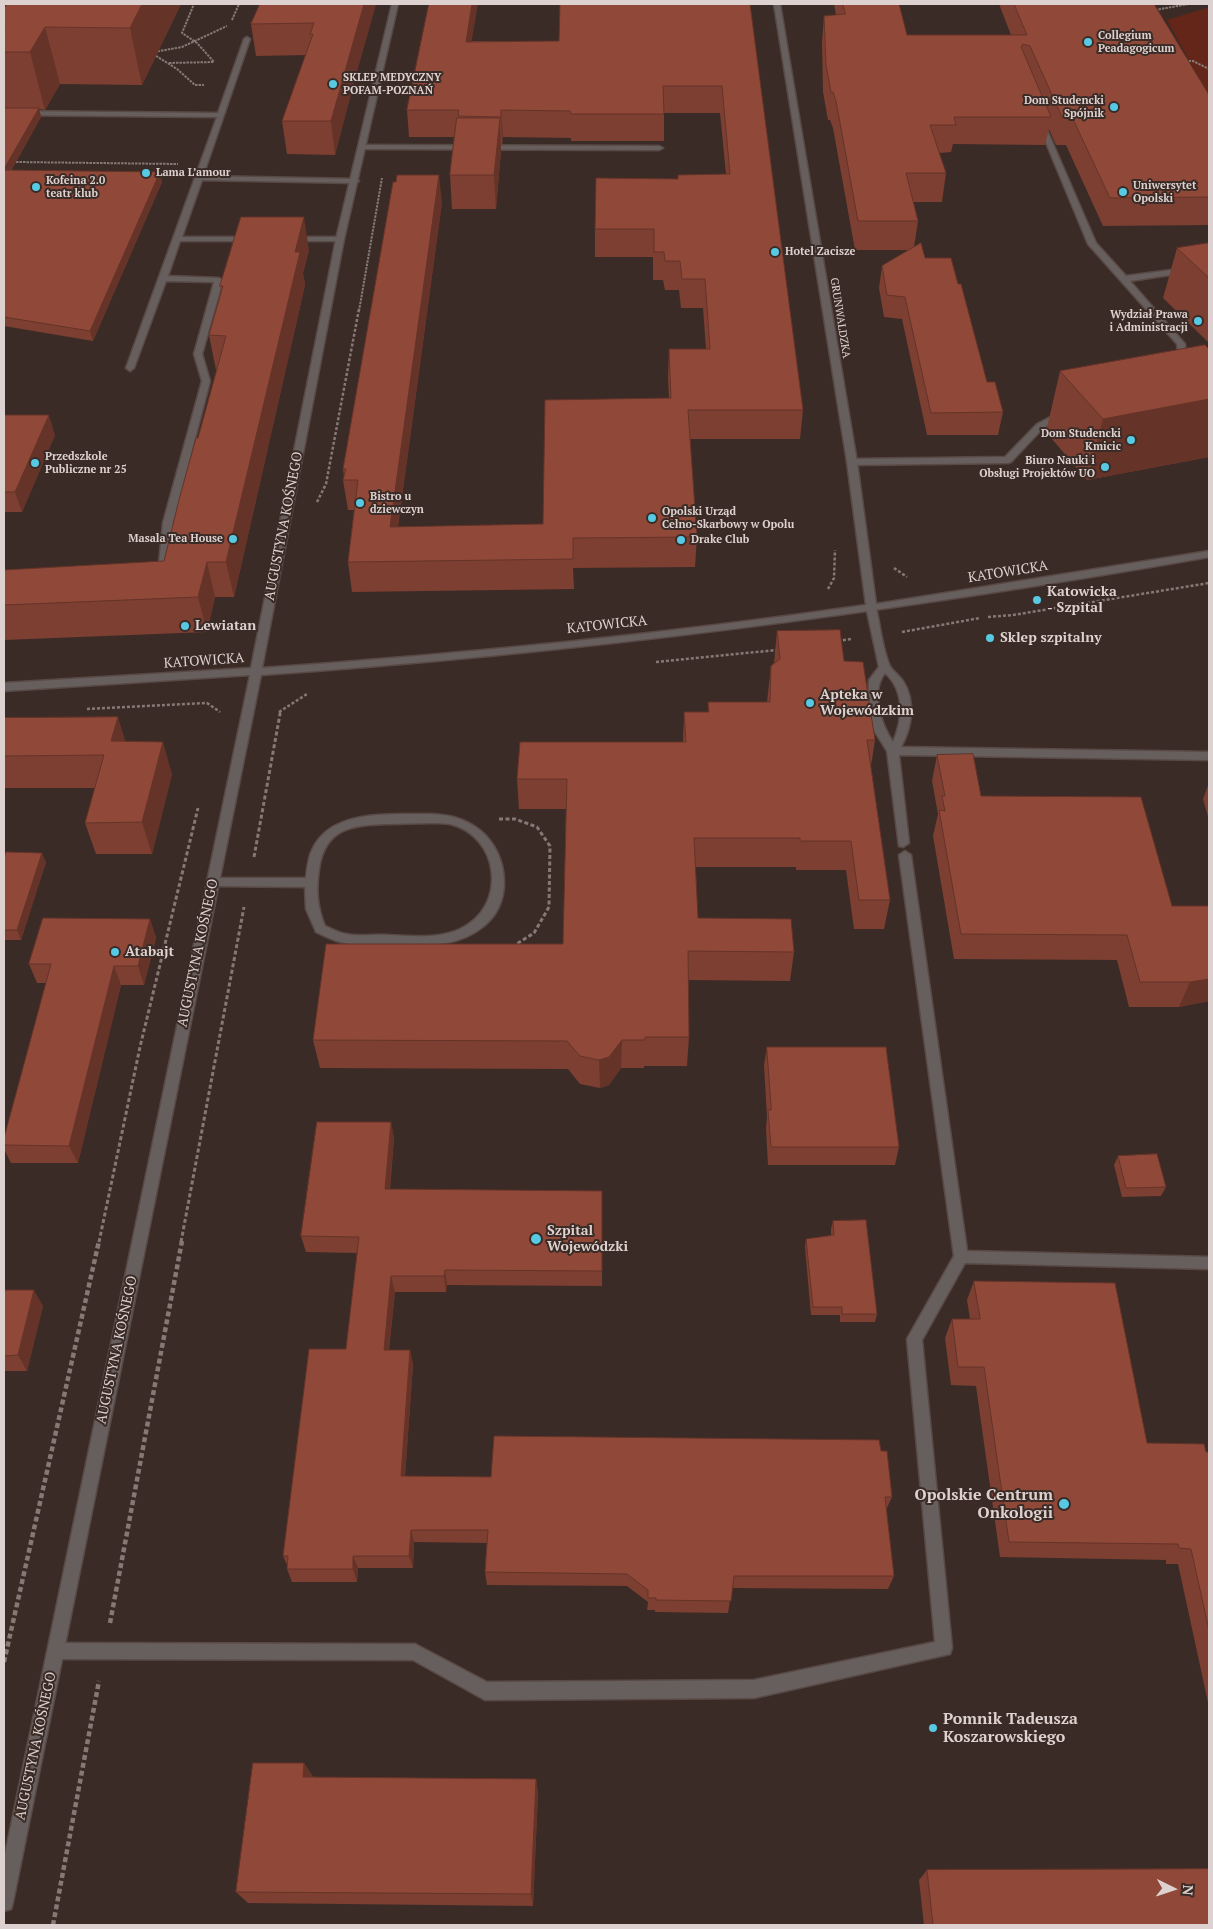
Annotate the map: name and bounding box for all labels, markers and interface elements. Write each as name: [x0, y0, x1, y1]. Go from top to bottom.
place label: Collegium Peadagogicum: [1098, 29, 1174, 55]
marker: Collegium Peadagogicum: [1082, 36, 1094, 48]
place label: SKLEP MEDYCZNY POFAM-POZNAŃ: [343, 71, 441, 97]
marker: SKLEP MEDYCZNY POFAM-POZNAŃ: [327, 78, 339, 90]
place label: Dom Studencki Spójnik: [1024, 94, 1104, 120]
marker: Dom Studencki Spójnik: [1108, 101, 1120, 113]
place label: Lama L’amour: [156, 166, 231, 180]
marker: Lama L’amour: [140, 167, 152, 179]
place label: Kofeina 2.0 teatr klub: [46, 174, 105, 200]
place label: Uniwersytet Opolski: [1133, 179, 1196, 205]
marker: Kofeina 2.0 teatr klub: [30, 181, 42, 193]
marker: Uniwersytet Opolski: [1117, 186, 1129, 198]
place label: Hotel Zacisze: [785, 245, 855, 259]
marker: Hotel Zacisze: [769, 246, 781, 258]
street label: GRUNWALDZKA: [827, 277, 853, 359]
place label: Wydział Prawa i Administracji: [1109, 308, 1188, 334]
marker: Wydział Prawa i Administracji: [1192, 315, 1204, 327]
place label: Dom Studencki Kmicic: [1041, 427, 1121, 453]
marker: Dom Studencki Kmicic: [1125, 434, 1137, 446]
place label: Przedszkole Publiczne nr 25: [45, 450, 127, 476]
street label: AUGUSTYNA KOŚNEGO: [261, 450, 307, 602]
place label: Biuro Nauki i Obsługi Projektów UO: [979, 454, 1095, 480]
marker: Przedszkole Publiczne nr 25: [29, 457, 41, 469]
marker: Biuro Nauki i Obsługi Projektów UO: [1099, 461, 1111, 473]
place label: Bistro u dziewczyn: [370, 490, 424, 516]
marker: Bistro u dziewczyn: [354, 497, 366, 509]
place label: Opolski Urząd Celno-Skarbowy w Opolu: [662, 505, 794, 531]
marker: Opolski Urząd Celno-Skarbowy w Opolu: [646, 512, 658, 524]
place label: Masala Tea House: [128, 532, 223, 546]
marker: Masala Tea House: [227, 533, 239, 545]
place label: Drake Club: [691, 533, 749, 547]
marker: Drake Club: [675, 534, 687, 546]
street label: KATOWICKA: [967, 557, 1049, 587]
place label: Katowicka - Szpital: [1047, 584, 1117, 616]
marker: Katowicka - Szpital: [1031, 594, 1043, 606]
street label: KATOWICKA: [566, 612, 648, 638]
place label: Lewiatan: [195, 618, 256, 634]
marker: Lewiatan: [179, 620, 191, 632]
place label: Sklep szpitalny: [1000, 630, 1102, 646]
marker: Sklep szpitalny: [984, 632, 996, 644]
street label: KATOWICKA: [163, 650, 245, 672]
place label: Apteka w Wojewódzkim: [820, 687, 914, 720]
marker: Apteka w Wojewódzkim: [804, 697, 816, 709]
street label: AUGUSTYNA KOŚNEGO: [174, 877, 222, 1029]
place label: Atabajt: [125, 944, 174, 960]
marker: Atabajt: [109, 946, 121, 958]
place label: Szpital Wojewódzki: [547, 1223, 628, 1256]
marker: Szpital Wojewódzki: [529, 1232, 543, 1246]
street label: AUGUSTYNA KOŚNEGO: [93, 1274, 141, 1426]
place label: Opolskie Centrum Onkologii: [915, 1485, 1053, 1523]
marker: Opolskie Centrum Onkologii: [1057, 1497, 1071, 1511]
street label: AUGUSTYNA KOŚNEGO: [12, 1670, 60, 1822]
place label: Pomnik Tadeusza Koszarowskiego: [943, 1709, 1078, 1747]
marker: Pomnik Tadeusza Koszarowskiego: [927, 1722, 939, 1734]
north arrow: [1148, 1864, 1198, 1914]
text: N: [1179, 1884, 1198, 1896]

